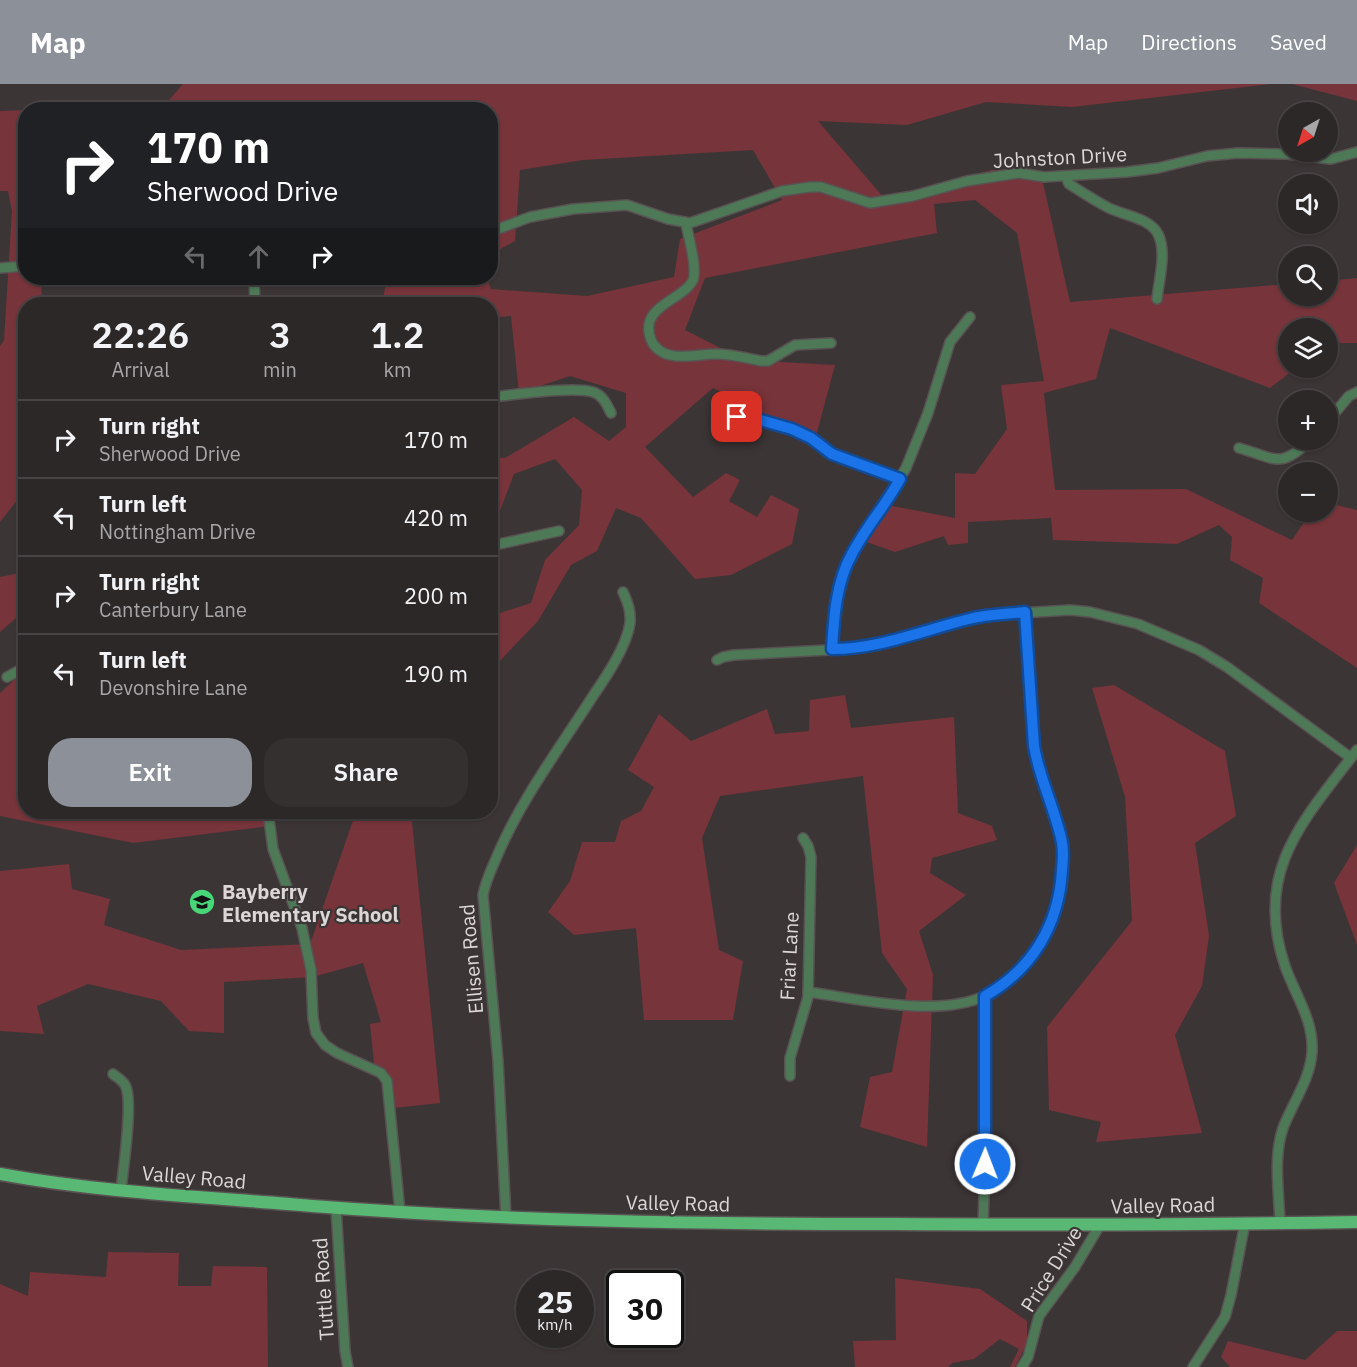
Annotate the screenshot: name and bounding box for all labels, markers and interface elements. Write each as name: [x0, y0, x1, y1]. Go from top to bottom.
text: Map: [30, 24, 86, 61]
text: Map: [1068, 28, 1108, 56]
text: Directions: [1141, 28, 1237, 56]
text: Saved: [1270, 28, 1327, 56]
north arrow: [1278, 102, 1338, 162]
map controls: [1278, 102, 1338, 522]
text: 170 m: [147, 120, 270, 175]
icon: right: [48, 126, 126, 204]
street label: Johnston Drive: [992, 140, 1128, 174]
text: Sherwood Drive: [147, 173, 338, 208]
button: sound: [1278, 174, 1338, 234]
icon: left: [179, 240, 212, 273]
icon: ahead: [242, 240, 275, 273]
icon: right: [305, 240, 338, 273]
button: search: [1278, 246, 1338, 306]
text: 22:26: [92, 311, 189, 358]
text: 3: [269, 311, 291, 358]
text: 1.2: [370, 311, 424, 358]
button: layers: [1278, 318, 1338, 378]
text: Arrival: [111, 356, 170, 383]
text: min: [263, 356, 297, 383]
text: km: [383, 356, 411, 383]
button: +: [1278, 390, 1338, 450]
pin: [711, 391, 762, 442]
icon: arrive: [720, 400, 753, 433]
text: Turn right: [99, 411, 200, 440]
icon: right: [48, 423, 81, 456]
text: 170 m: [404, 425, 468, 454]
text: Sherwood Drive: [99, 440, 241, 467]
button: −: [1278, 462, 1338, 522]
text: Turn left: [99, 489, 187, 518]
icon: left: [48, 501, 81, 534]
text: 420 m: [404, 503, 468, 532]
text: Nottingham Drive: [99, 518, 256, 545]
text: Turn right: [99, 567, 200, 596]
icon: right: [48, 579, 81, 612]
text: 200 m: [404, 581, 468, 610]
text: Canterbury Lane: [99, 596, 247, 623]
text: Turn left: [99, 645, 187, 674]
icon: left: [48, 657, 81, 690]
text: 190 m: [404, 659, 468, 688]
text: Devonshire Lane: [99, 674, 248, 701]
button: Exit: [48, 738, 252, 807]
button: Share: [264, 738, 468, 807]
place label: Bayberry Elementary School: [222, 878, 399, 928]
school or university icon: Bayberry Elementary School: [187, 887, 217, 917]
street label: Ellisen Road: [453, 903, 489, 1015]
street label: Friar Lane: [773, 911, 805, 1001]
position arrow: [953, 1132, 1017, 1196]
street label: Valley Road: [141, 1159, 247, 1195]
street label: Valley Road: [625, 1189, 731, 1217]
street label: Valley Road: [1110, 1191, 1216, 1219]
street label: Price Drive: [1014, 1221, 1088, 1317]
street label: Tuttle Road: [306, 1237, 340, 1341]
speed limit sign: 30: [606, 1270, 684, 1348]
text: 25: [537, 1282, 573, 1321]
text: km/h: [537, 1315, 573, 1334]

